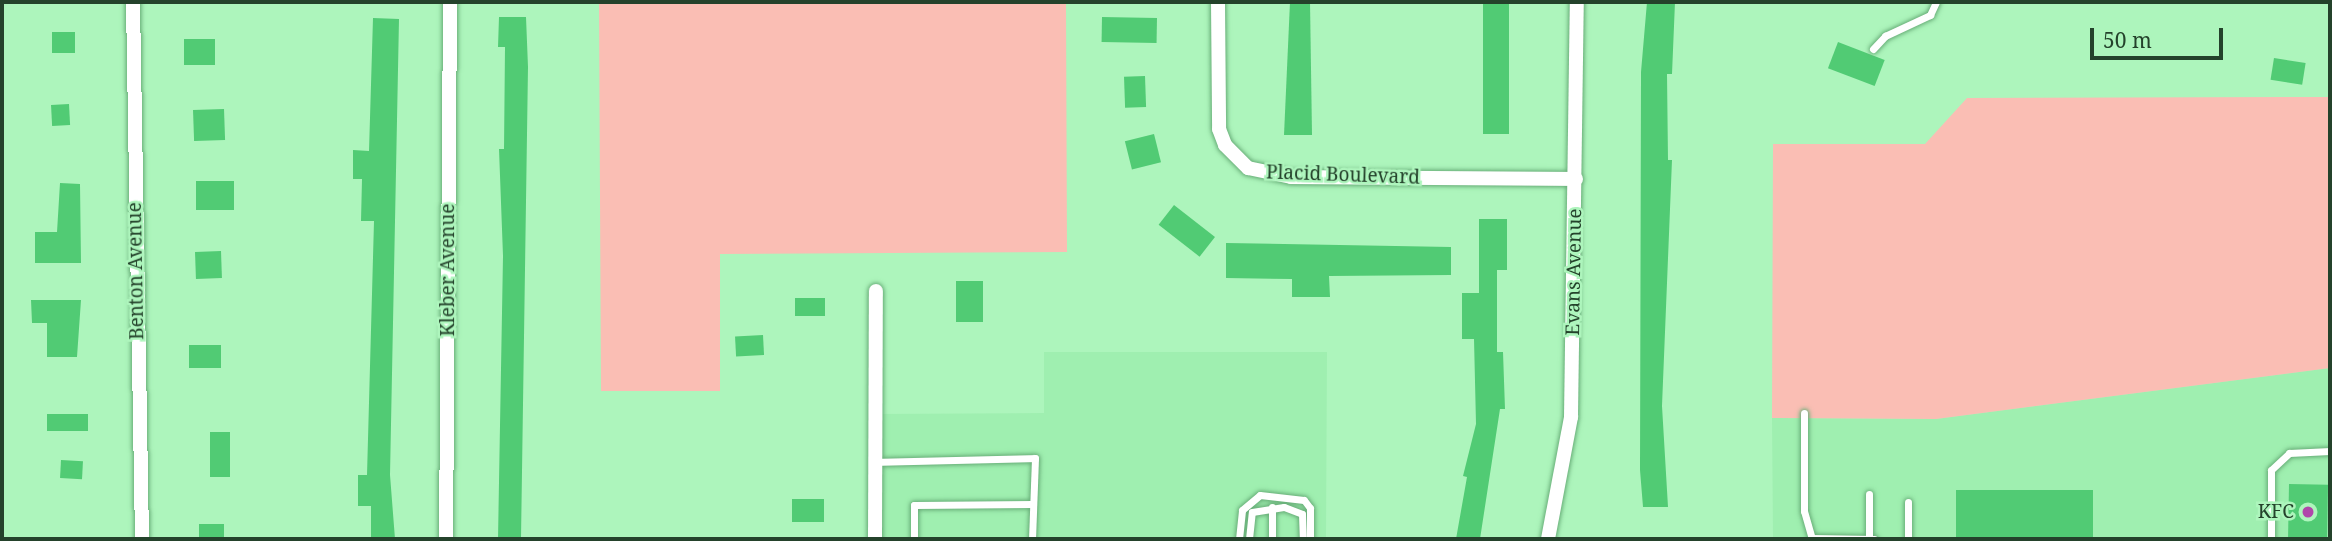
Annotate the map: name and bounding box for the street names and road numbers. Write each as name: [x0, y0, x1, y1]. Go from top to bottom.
street label: Placid Boulevard: [1266, 161, 1420, 189]
street label: Benton Avenue: [123, 202, 149, 340]
street label: Kleber Avenue: [437, 204, 459, 336]
street label: Evans Avenue: [1561, 208, 1587, 336]

